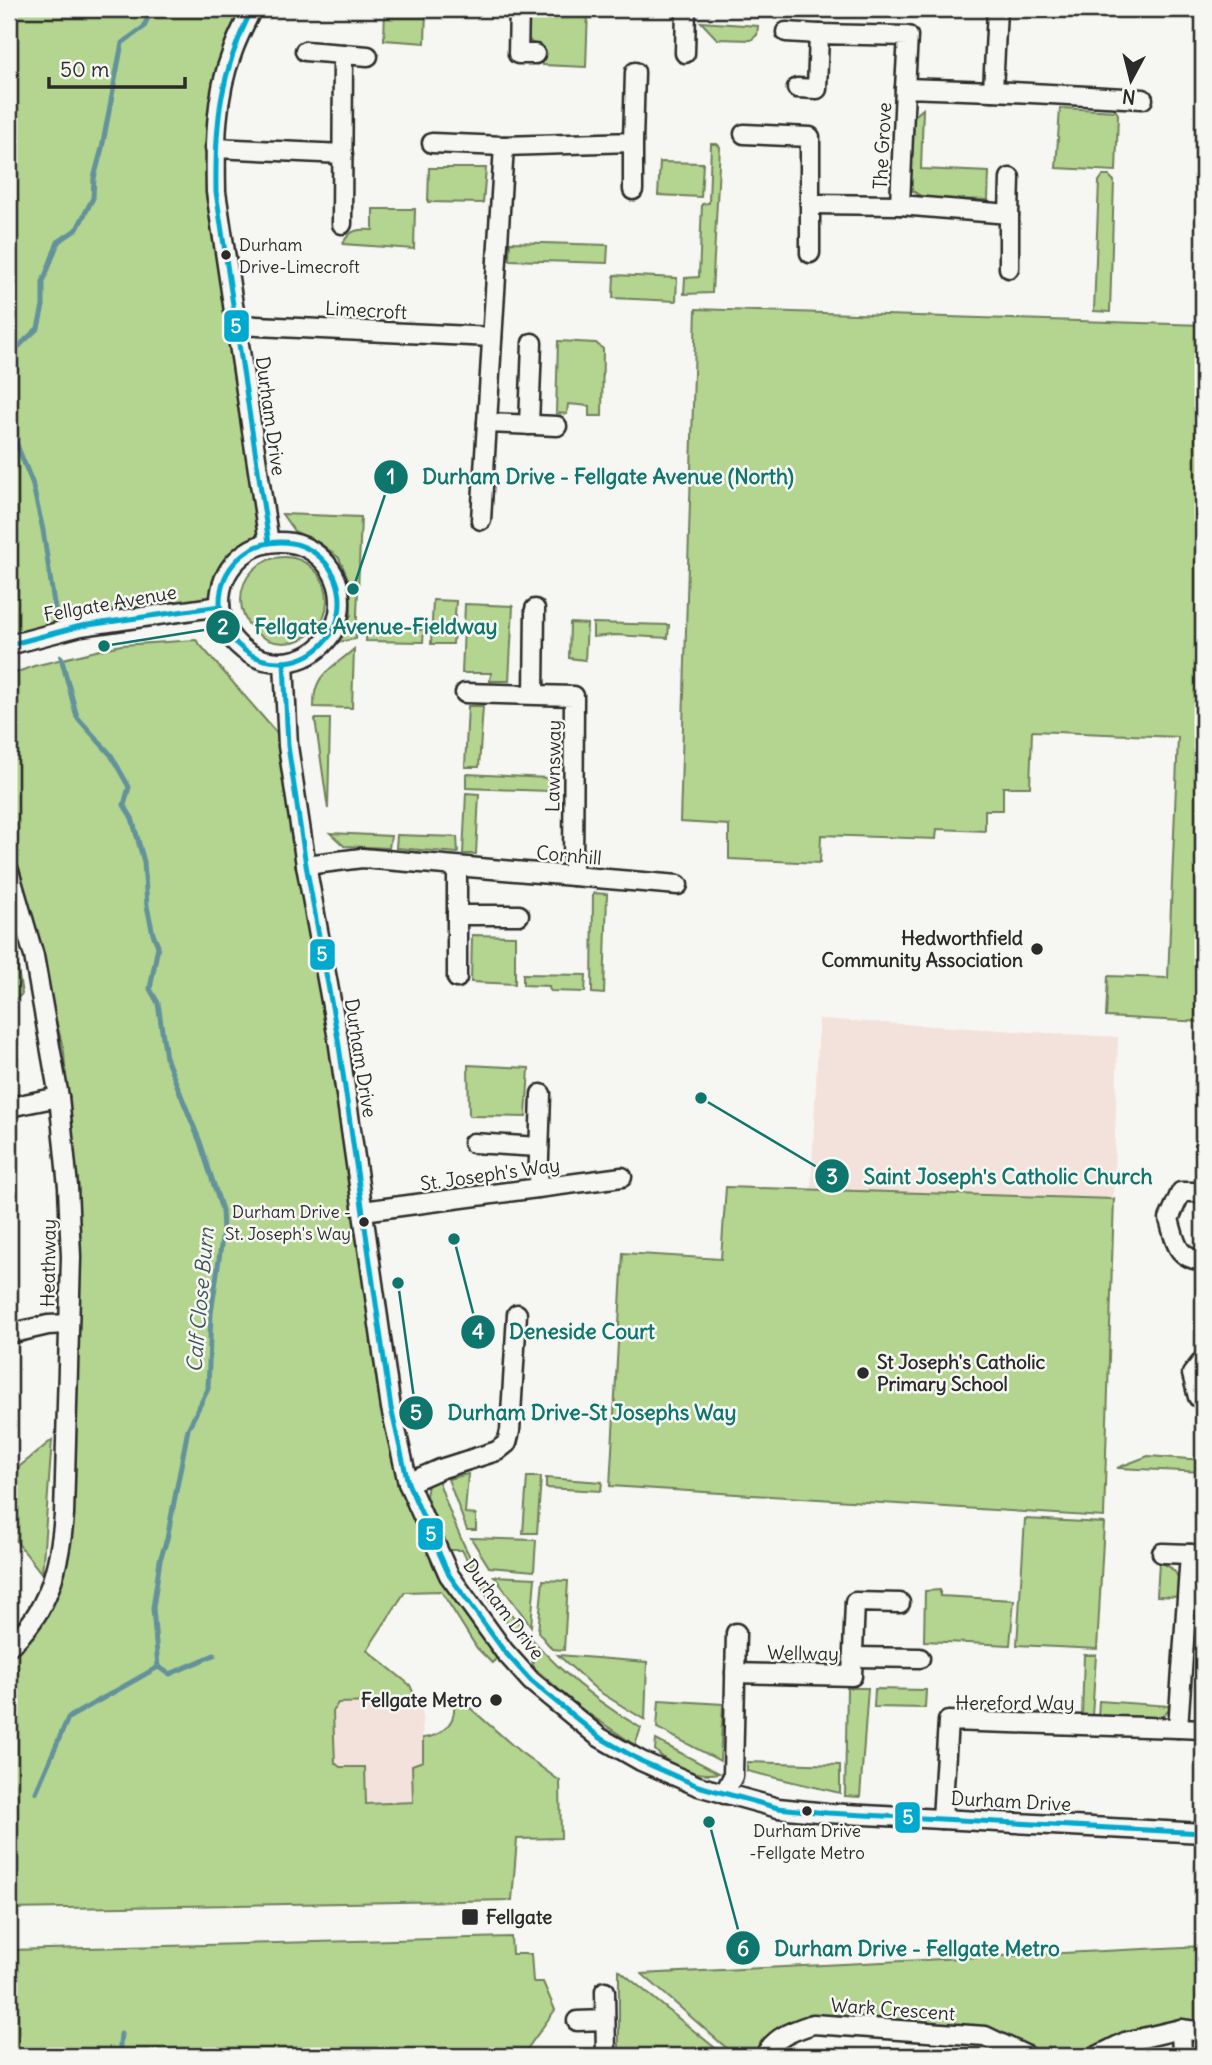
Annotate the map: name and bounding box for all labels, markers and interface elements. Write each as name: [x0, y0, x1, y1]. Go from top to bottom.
scale bar: [49, 46, 186, 90]
north arrow: [1096, 46, 1166, 116]
text: 50 m: [60, 56, 109, 83]
text: N: [1121, 84, 1137, 110]
street label: The Grove: [868, 102, 896, 190]
place label: Durham Drive-Limecroft: [239, 234, 360, 278]
marker: Durham Drive-Limecroft: [219, 248, 233, 262]
street label: Limecroft: [324, 296, 408, 324]
line badge: 5: [223, 309, 250, 343]
text: 5: [231, 314, 242, 338]
street label: Durham Drive: [251, 355, 291, 477]
callout: Durham Drive - Fellgate Avenue (North): [374, 456, 808, 498]
text: 1: [387, 463, 395, 490]
text: Durham Drive - Fellgate Avenue (North): [422, 463, 794, 490]
street label: Fellgate Avenue: [42, 579, 178, 627]
callout: Fellgate Avenue-Fieldway: [205, 606, 511, 648]
text: 2: [217, 613, 229, 640]
text: Fellgate Avenue-Fieldway: [255, 613, 498, 640]
street label: Lawnsway: [540, 720, 566, 812]
street label: Cornhill: [535, 840, 603, 870]
place label: Hedworthfield Community Association: [821, 926, 1023, 972]
line badge: 5: [309, 938, 336, 971]
marker: Hedworthfield Community Association: [1029, 941, 1045, 957]
text: 5: [317, 942, 328, 966]
street label: Durham Drive: [340, 997, 382, 1119]
street label: St. Joseph's Way: [419, 1152, 561, 1196]
callout: Saint Joseph's Catholic Church: [815, 1155, 1167, 1197]
text: 3: [826, 1163, 838, 1190]
text: Saint Joseph's Catholic Church: [863, 1163, 1153, 1190]
place label: Durham Drive - St. Joseph's Way: [225, 1201, 351, 1245]
marker: Durham Drive - St. Joseph's Way: [357, 1215, 371, 1229]
street label: Heathway: [35, 1219, 61, 1307]
water label: Calf Close Burn: [180, 1226, 220, 1373]
callout: Deneside Court: [460, 1311, 669, 1353]
text: 4: [472, 1318, 484, 1345]
text: Deneside Court: [509, 1318, 656, 1345]
place label: St Joseph's Catholic Primary School: [877, 1350, 1045, 1396]
marker: St Joseph's Catholic Primary School: [855, 1365, 871, 1381]
callout: Durham Drive-St Josephs Way: [399, 1392, 751, 1434]
text: 5: [410, 1399, 422, 1426]
text: Durham Drive-St Josephs Way: [448, 1399, 736, 1426]
line badge: 5: [417, 1517, 444, 1551]
text: 5: [426, 1522, 437, 1546]
street label: Durham Drive: [458, 1554, 550, 1664]
street label: Wellway: [767, 1640, 839, 1666]
place label: Fellgate Metro: [361, 1688, 482, 1712]
street label: Hereford Way: [955, 1691, 1075, 1715]
marker: Fellgate Metro: [488, 1692, 504, 1708]
street label: Durham Drive: [950, 1786, 1072, 1816]
line badge: 5: [894, 1801, 921, 1834]
marker: Durham Drive -Fellgate Metro: [800, 1804, 814, 1818]
text: 5: [903, 1805, 914, 1829]
place label: Durham Drive -Fellgate Metro: [749, 1820, 865, 1864]
place label: Fellgate: [486, 1905, 552, 1929]
marker: Fellgate: [460, 1907, 480, 1927]
callout: Durham Drive - Fellgate Metro: [725, 1927, 1074, 1969]
text: 6: [737, 1935, 749, 1962]
text: Durham Drive - Fellgate Metro: [774, 1935, 1060, 1962]
street label: Wark Crescent: [830, 1993, 956, 2025]

